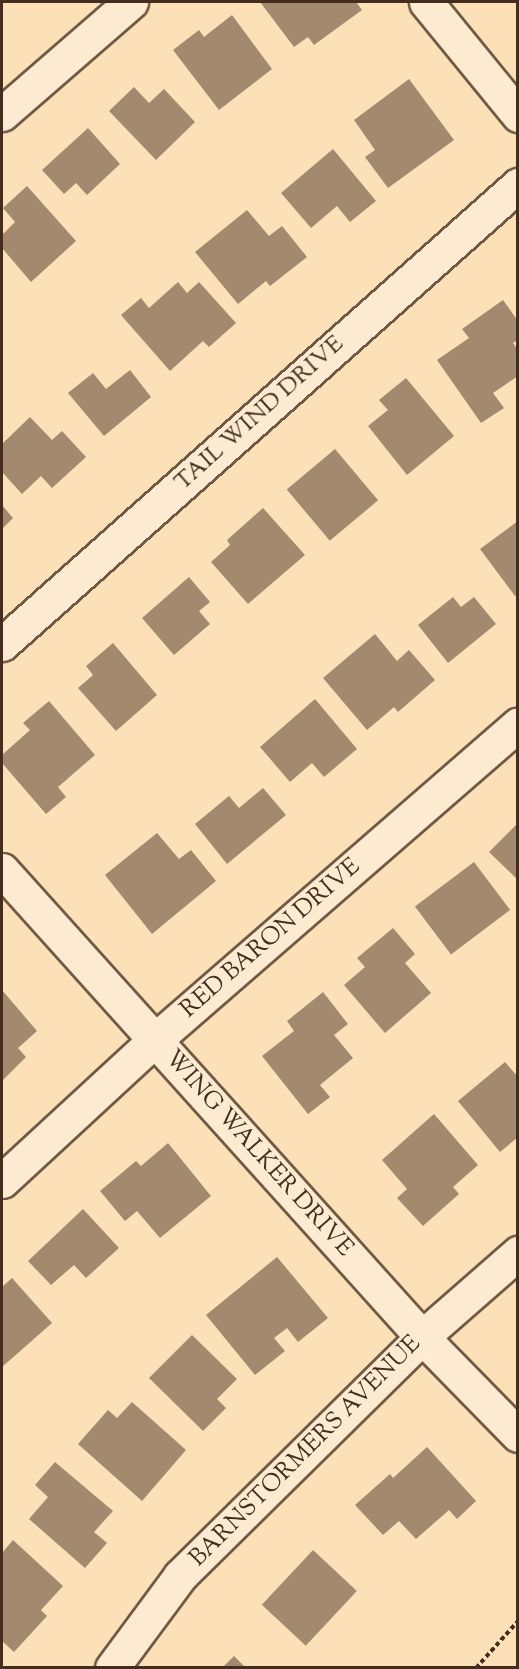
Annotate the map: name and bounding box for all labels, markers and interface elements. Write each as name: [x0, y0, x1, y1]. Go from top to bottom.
street label: TAIL WIND DRIVE: [170, 331, 350, 497]
street label: RED BARON DRIVE: [175, 853, 367, 1025]
street label: WING WALKER DRIVE: [158, 1045, 358, 1263]
street label: BARNSTORMERS AVENUE: [184, 1330, 428, 1574]

